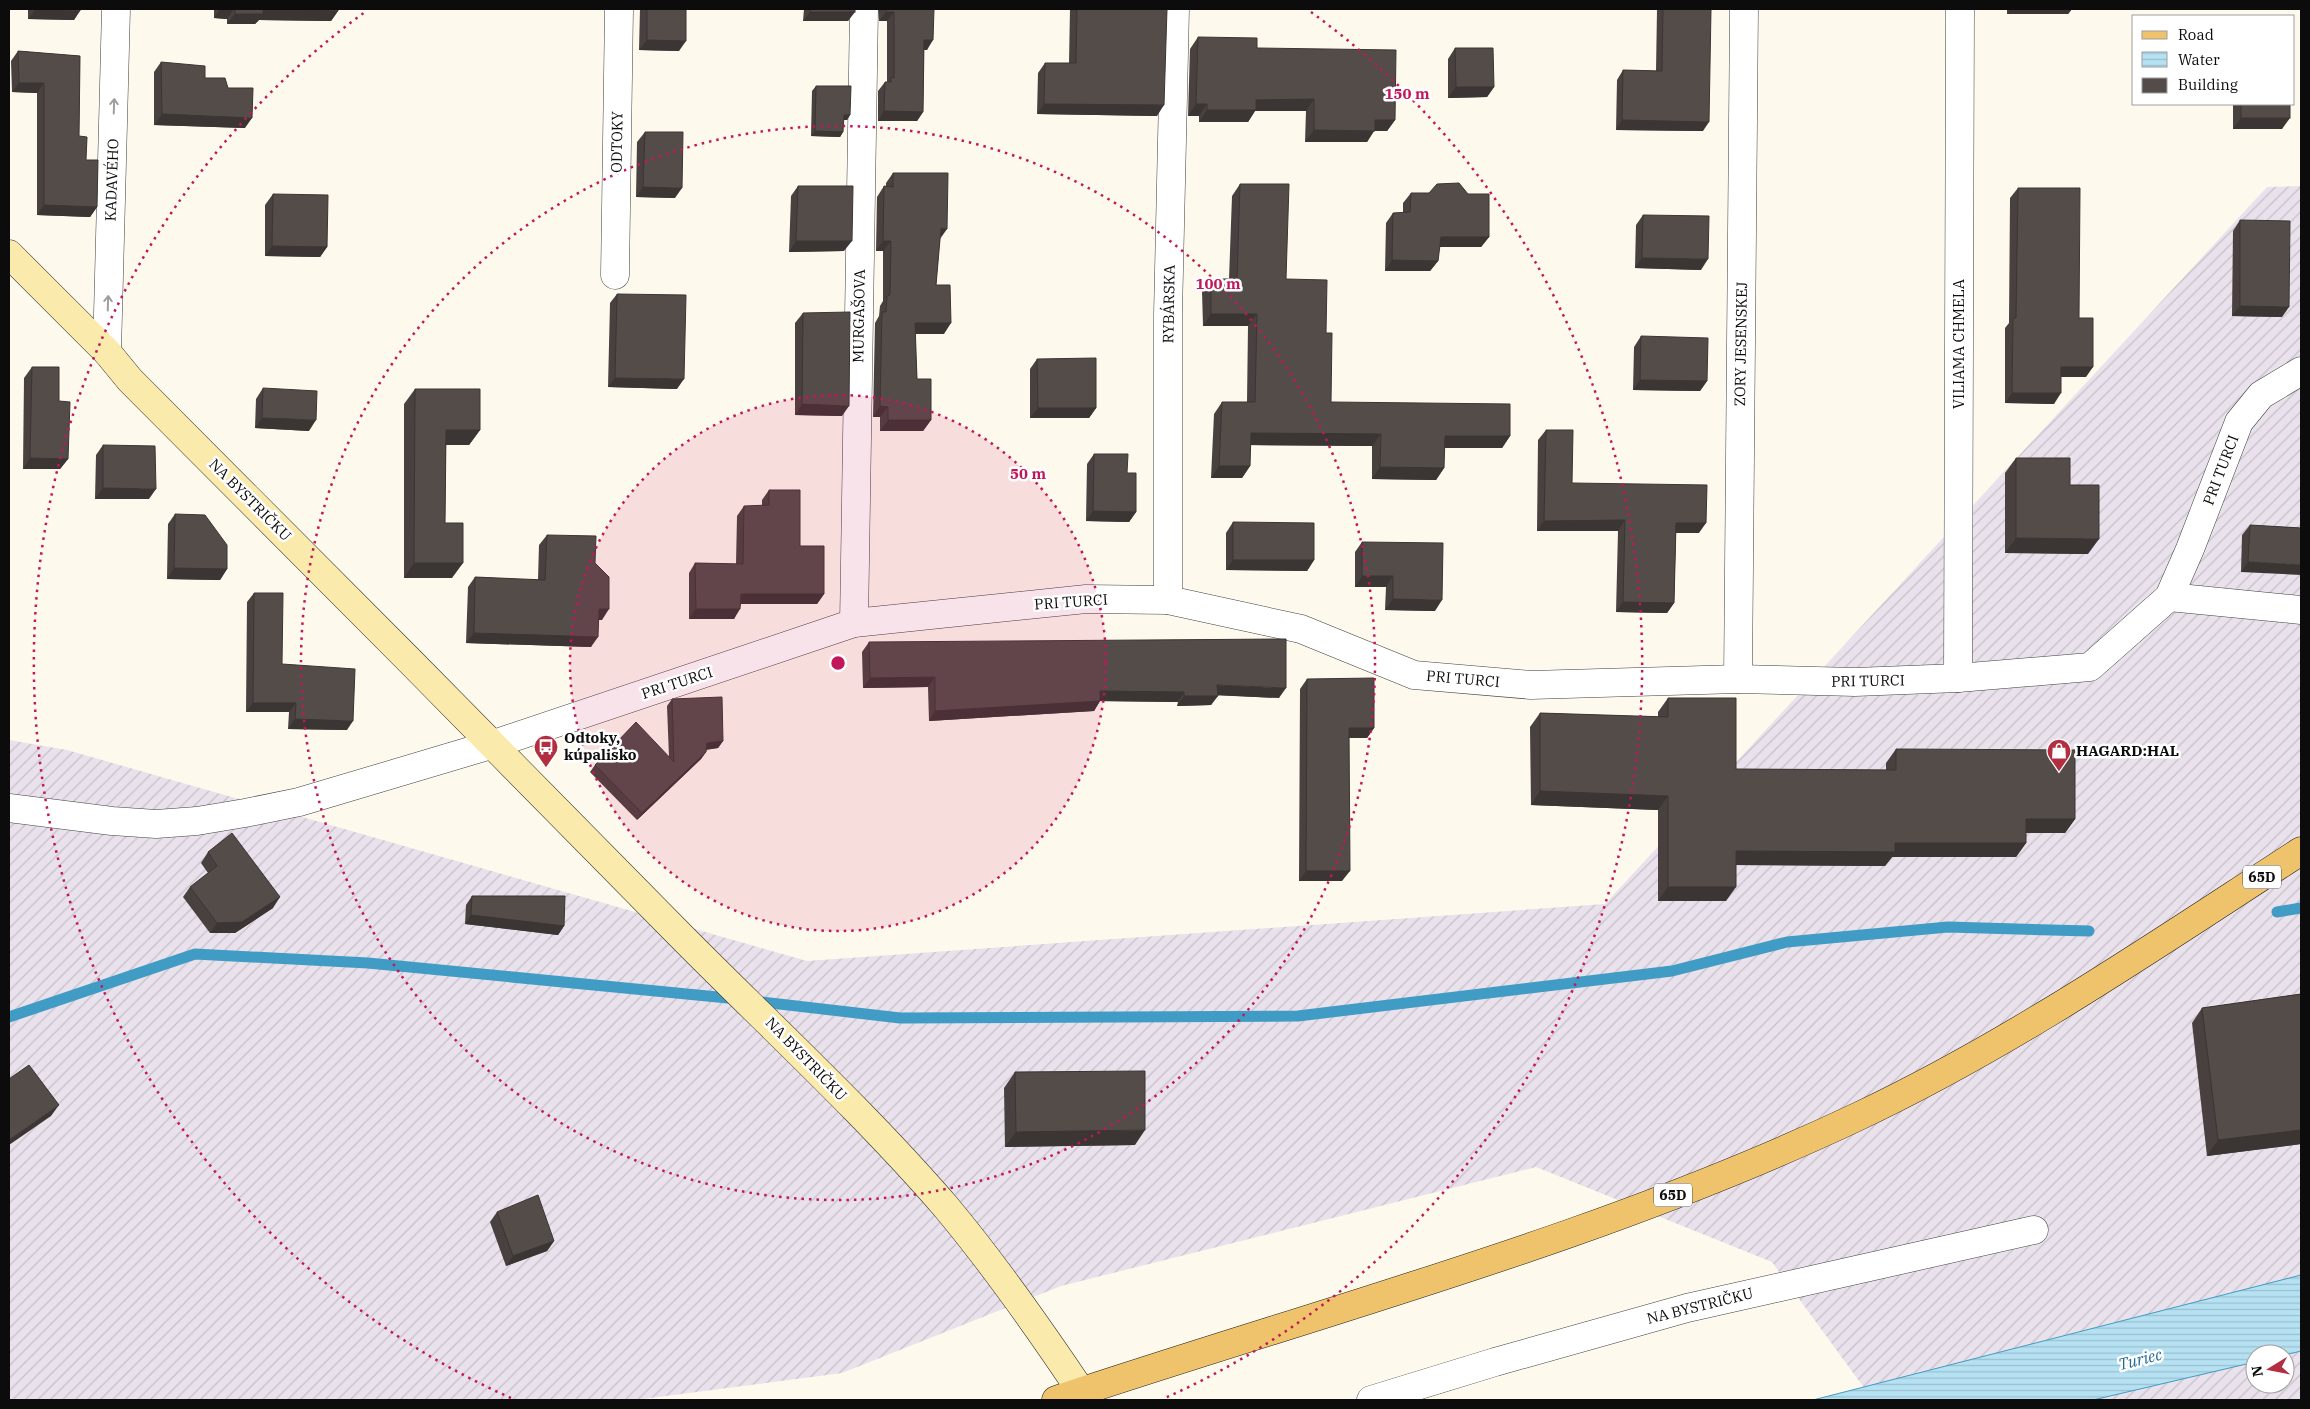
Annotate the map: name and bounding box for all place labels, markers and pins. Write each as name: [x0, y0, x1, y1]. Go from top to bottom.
centre of rings: [829, 654, 847, 672]
place label: Odtoky, kúpalisko: [564, 728, 637, 764]
bus stop icon: Odtoky, kúpalisko: [533, 734, 559, 768]
shop icon: HAGARD:HAL: [2046, 738, 2072, 772]
place label: HAGARD:HAL: [2076, 741, 2179, 760]

